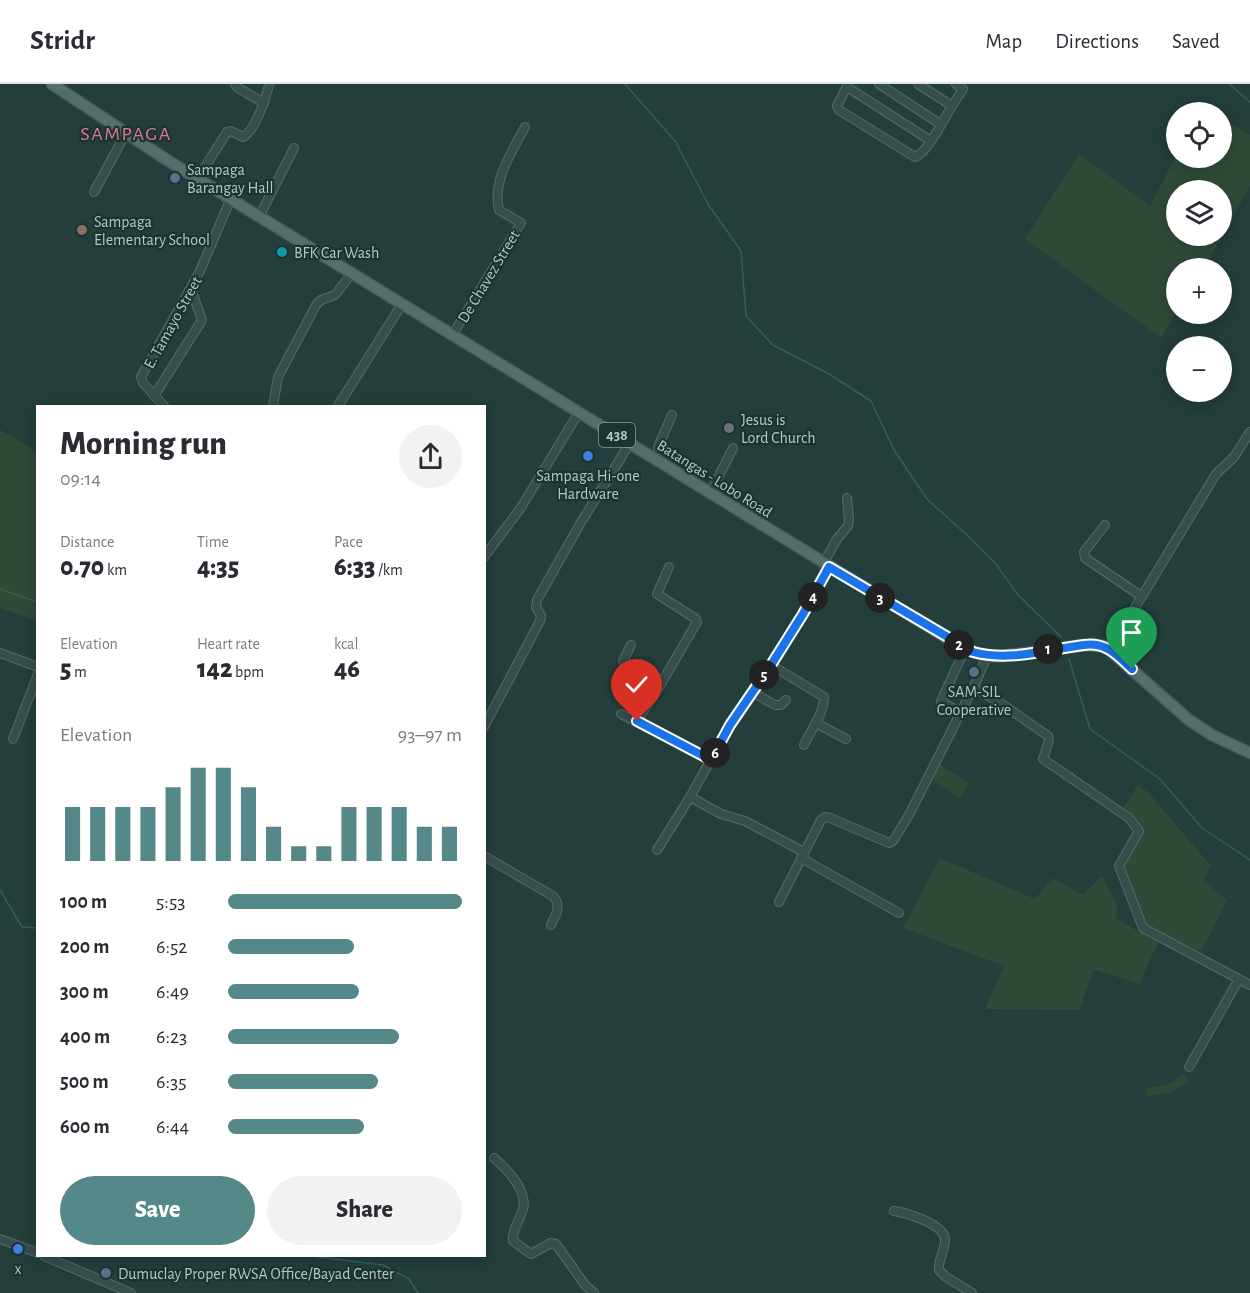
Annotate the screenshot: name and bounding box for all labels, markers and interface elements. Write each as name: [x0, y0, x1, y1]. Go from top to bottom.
text: Stridr: [30, 27, 95, 55]
text: Map: [986, 31, 1022, 52]
text: Directions: [1055, 31, 1139, 52]
text: Saved: [1172, 31, 1220, 52]
map controls: [1166, 102, 1232, 402]
button: locate: [1166, 102, 1232, 168]
district label: SAMPAGA: [80, 124, 172, 144]
place label: Sampaga Barangay Hall: [187, 162, 273, 197]
marker: Sampaga Barangay Hall: [168, 171, 182, 185]
button: layers: [1166, 180, 1232, 246]
place label: Sampaga Elementary School: [94, 214, 210, 249]
marker: Sampaga Elementary School: [75, 223, 89, 237]
street label: De Chavez Street: [455, 227, 523, 326]
marker: BFK Car Wash: [275, 245, 289, 259]
place label: BFK Car Wash: [294, 245, 379, 261]
button: +: [1166, 258, 1232, 324]
street label: E. Tamayo Street: [141, 274, 206, 372]
button: −: [1166, 336, 1232, 402]
place label: Jesus is Lord Church: [741, 412, 815, 446]
marker: Jesus is Lord Church: [722, 421, 736, 435]
road number: 438: [599, 423, 635, 447]
button: share: [399, 425, 462, 488]
text: Morning run: [60, 428, 227, 461]
street label: Batangas - Lobo Road: [654, 437, 775, 521]
marker: Sampaga Hi-one Hardware: [581, 449, 595, 463]
place label: Sampaga Hi-one Hardware: [536, 468, 640, 502]
text: 09:14: [60, 469, 101, 489]
text: Distance: [60, 534, 114, 550]
text: Time: [197, 534, 229, 550]
text: Pace: [334, 534, 363, 550]
text: 0.70: [60, 554, 104, 580]
text: 4:35: [197, 554, 239, 580]
text: 6:33: [334, 554, 376, 580]
text: km: [104, 562, 127, 578]
text: /km: [376, 562, 403, 578]
pin: 4: [798, 582, 828, 612]
pin: 3: [865, 583, 895, 613]
text: 4: [809, 589, 817, 605]
text: 3: [877, 590, 883, 606]
pin: [1106, 607, 1157, 669]
icon: arrive: [1115, 616, 1148, 649]
pin: 2: [944, 630, 974, 660]
pin: 1: [1033, 634, 1063, 664]
text: Elevation: [60, 636, 118, 652]
text: Heart rate: [197, 636, 260, 652]
text: kcal: [334, 636, 358, 652]
text: 2: [955, 637, 963, 653]
text: 1: [1045, 641, 1051, 657]
text: 5: [60, 656, 71, 682]
text: 142: [197, 656, 232, 682]
text: 46: [334, 656, 360, 682]
pin: [611, 659, 662, 721]
pin: 5: [749, 660, 779, 690]
text: m: [71, 664, 87, 680]
text: bpm: [232, 664, 264, 680]
marker: SAM-SIL Cooperative: [967, 665, 981, 679]
text: 5: [761, 667, 767, 683]
icon: check: [620, 668, 653, 701]
place label: SAM-SIL Cooperative: [937, 684, 1011, 718]
text: Elevation: [60, 725, 132, 745]
text: 93–97 m: [398, 725, 462, 745]
pin: 6: [700, 738, 730, 768]
text: 6: [711, 745, 719, 761]
text: 100 m: [60, 892, 107, 912]
text: 5:53: [156, 892, 186, 912]
text: 200 m: [60, 937, 109, 957]
text: 6:52: [156, 937, 187, 957]
text: 300 m: [60, 982, 109, 1002]
text: 6:49: [156, 982, 189, 1002]
text: 400 m: [60, 1027, 110, 1047]
text: 6:23: [156, 1027, 187, 1047]
text: 500 m: [60, 1072, 109, 1092]
text: 6:35: [156, 1072, 187, 1092]
text: 600 m: [60, 1117, 110, 1137]
text: 6:44: [156, 1117, 189, 1137]
button: Save: [60, 1176, 255, 1245]
button: Share: [267, 1176, 462, 1245]
marker: x: [11, 1242, 25, 1256]
place label: x: [15, 1261, 22, 1277]
marker: Dumuclay Proper RWSA Office/Bayad Center: [99, 1266, 113, 1280]
place label: Dumuclay Proper RWSA Office/Bayad Center: [118, 1266, 395, 1283]

